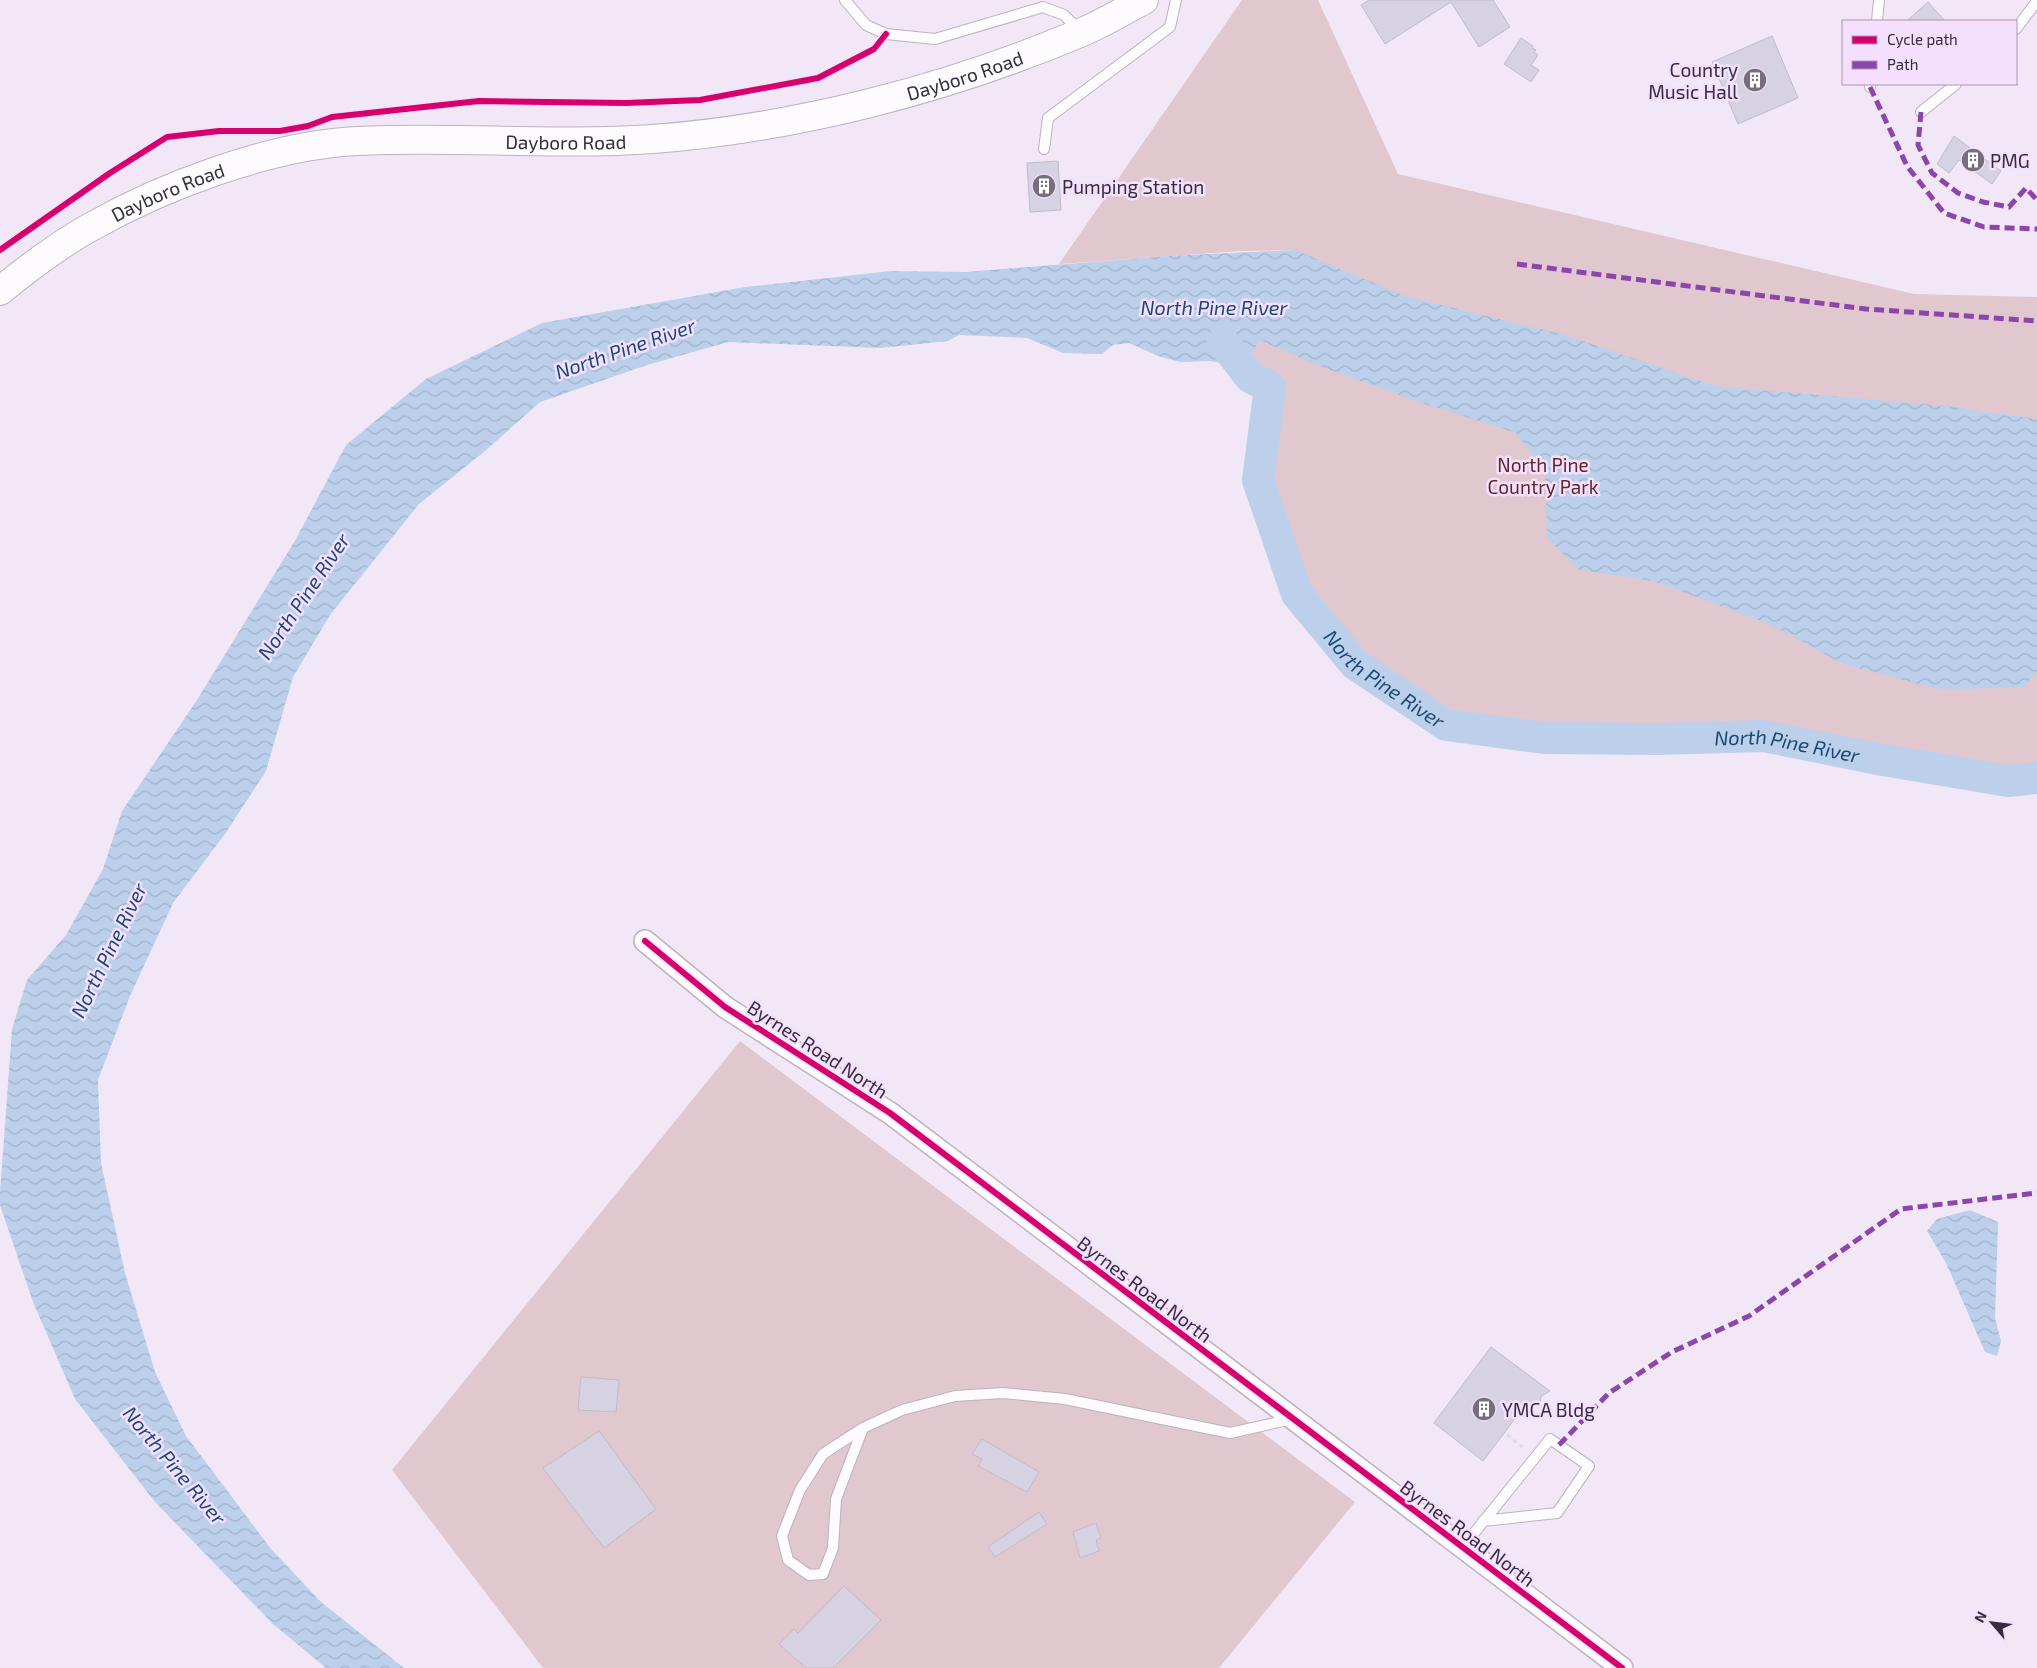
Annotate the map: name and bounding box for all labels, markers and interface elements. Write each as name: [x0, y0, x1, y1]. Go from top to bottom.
legend: [1842, 20, 2017, 85]
text: Cycle path: [1887, 30, 1958, 48]
street label: Dayboro Road: [904, 45, 1026, 104]
text: Path: [1887, 55, 1918, 73]
place label: Country Music Hall: [1648, 58, 1738, 103]
building icon: Country Music Hall: [1742, 67, 1768, 93]
street label: Dayboro Road: [505, 129, 627, 153]
building icon: PMG: [1960, 147, 1986, 173]
place label: PMG: [1990, 149, 2030, 172]
street label: Dayboro Road: [107, 158, 227, 226]
building icon: Pumping Station: [1031, 173, 1057, 199]
place label: Pumping Station: [1062, 175, 1204, 198]
water label: North Pine River: [1141, 295, 1288, 319]
water label: North Pine River: [552, 312, 699, 383]
park label: North Pine Country Park: [1487, 453, 1599, 498]
water label: North Pine River: [252, 528, 355, 664]
water label: North Pine River: [1319, 625, 1450, 733]
water label: North Pine River: [1714, 724, 1863, 767]
water label: North Pine River: [65, 878, 151, 1021]
street label: Byrnes Road North: [744, 995, 892, 1103]
street label: Byrnes Road North: [1073, 1231, 1217, 1347]
building icon: YMCA Bldg: [1471, 1396, 1497, 1422]
place label: YMCA Bldg: [1502, 1398, 1595, 1421]
water label: North Pine River: [119, 1401, 232, 1530]
street label: Byrnes Road North: [1396, 1475, 1540, 1591]
north arrow: [1967, 1598, 2017, 1648]
text: N: [1970, 1608, 1990, 1625]

